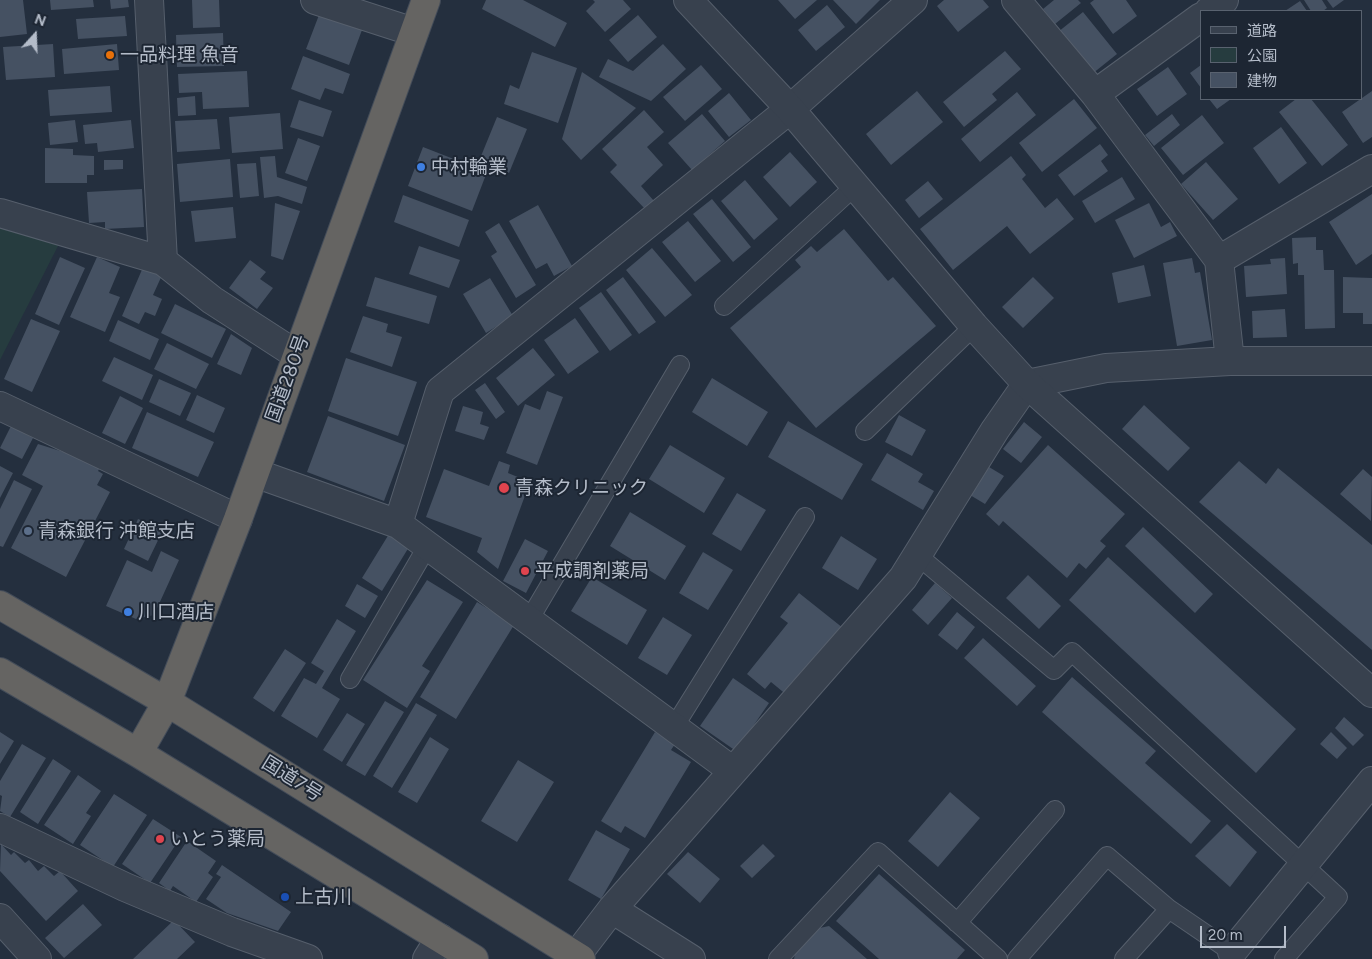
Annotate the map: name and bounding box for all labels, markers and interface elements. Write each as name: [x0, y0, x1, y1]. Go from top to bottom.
north arrow: [10, 10, 60, 60]
legend: [1200, 10, 1362, 100]
text: N: [32, 11, 48, 30]
text: 道路: [1247, 22, 1277, 40]
place label: 一品料理 魚音: [120, 44, 239, 66]
text: 公園: [1247, 47, 1277, 65]
marker: 一品料理 魚音: [104, 49, 116, 61]
text: 建物: [1247, 72, 1277, 90]
place label: 中村輪業: [431, 156, 507, 178]
marker: 中村輪業: [415, 161, 427, 173]
street label: 国道280号: [262, 332, 314, 426]
place label: 青森クリニック: [515, 477, 648, 499]
marker: 青森クリニック: [497, 481, 511, 495]
place label: 青森銀行 沖館支店: [38, 520, 195, 542]
marker: 青森銀行 沖館支店: [22, 525, 34, 537]
place label: 平成調剤薬局: [535, 560, 649, 582]
marker: 平成調剤薬局: [519, 565, 531, 577]
place label: 川口酒店: [138, 601, 214, 623]
marker: 川口酒店: [122, 606, 134, 618]
street label: 国道7号: [257, 752, 327, 806]
place label: いとう薬局: [170, 828, 265, 850]
marker: いとう薬局: [154, 833, 166, 845]
place label: 上古川: [295, 886, 352, 908]
marker: 上古川: [279, 891, 291, 903]
scale bar: [1202, 916, 1288, 948]
text: 20 m: [1208, 926, 1242, 944]

